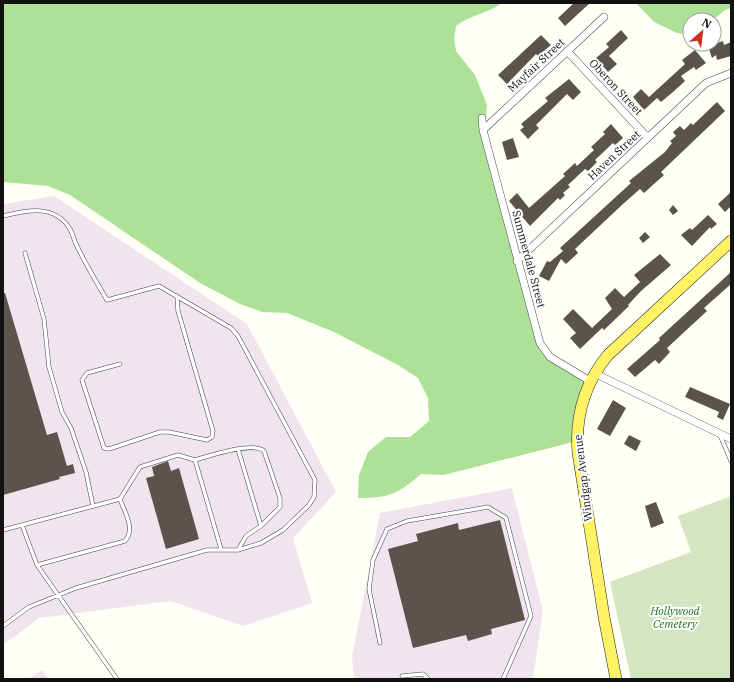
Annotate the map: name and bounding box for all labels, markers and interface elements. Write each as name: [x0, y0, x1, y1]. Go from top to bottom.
north arrow: [682, 12, 722, 52]
text: N: [700, 15, 714, 32]
street label: Mayfair Street: [505, 35, 568, 95]
street label: Oberon Street: [586, 56, 646, 118]
street label: Haven Street: [585, 127, 643, 183]
street label: Summerdale Street: [509, 209, 549, 309]
street label: Windgap Avenue: [571, 434, 595, 522]
park label: Hollywood Cemetery: [649, 604, 701, 631]

